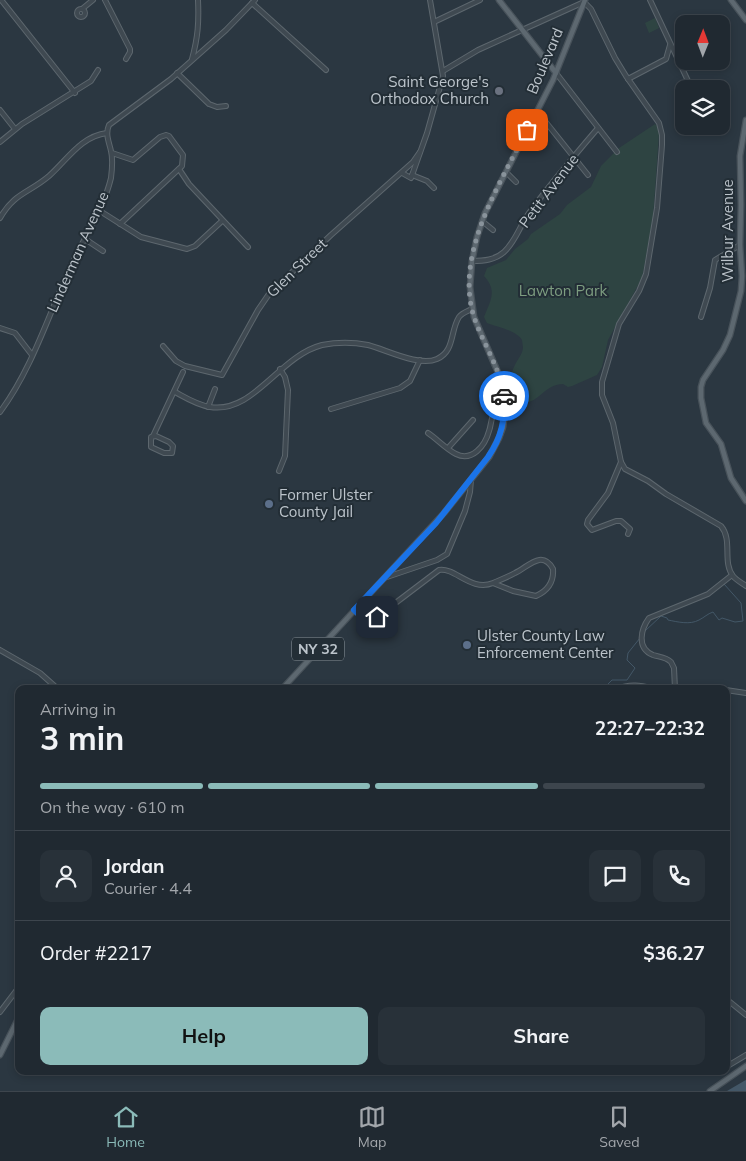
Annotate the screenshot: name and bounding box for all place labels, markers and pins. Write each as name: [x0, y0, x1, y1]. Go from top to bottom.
place label: Saint George's Orthodox Church: [370, 72, 489, 108]
marker: Saint George's Orthodox Church: [493, 85, 505, 97]
pin: [506, 109, 548, 151]
place label: Former Ulster County Jail: [279, 485, 373, 521]
marker: Former Ulster County Jail: [263, 498, 275, 510]
pin: [356, 596, 398, 638]
place label: Ulster County Law Enforcement Center: [477, 626, 614, 662]
marker: Ulster County Law Enforcement Center: [461, 639, 473, 651]

